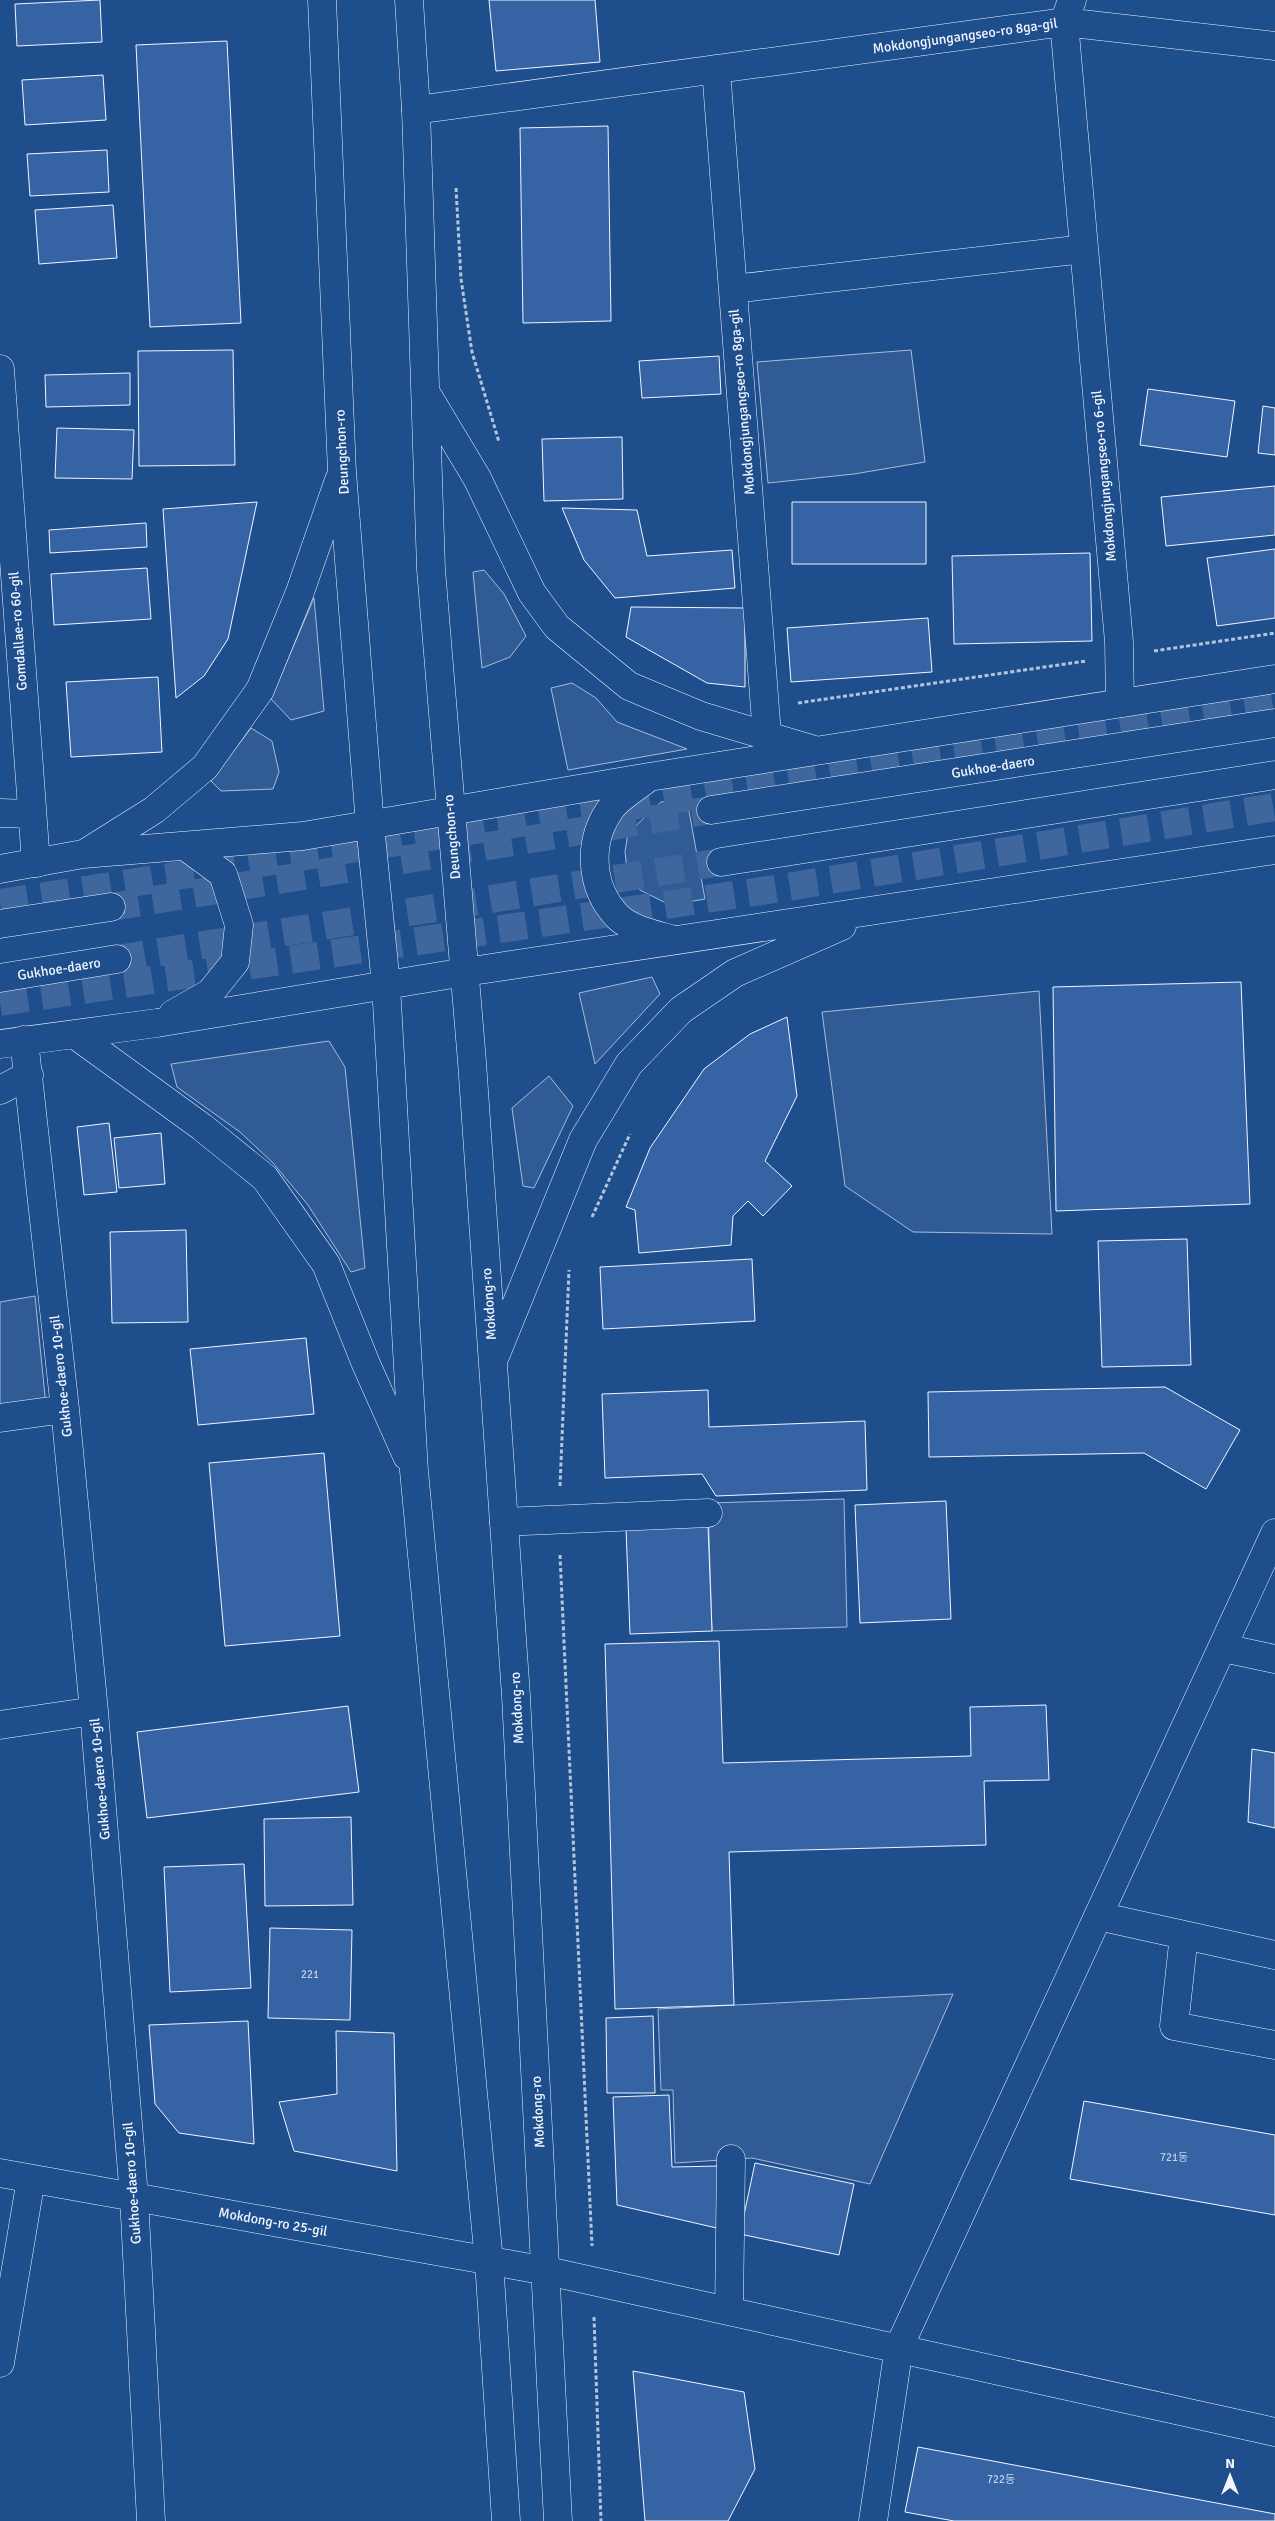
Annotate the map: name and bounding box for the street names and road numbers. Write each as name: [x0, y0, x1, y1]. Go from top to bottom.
street label: Mokdongjungangseo-ro 8ga-gil: [871, 15, 1059, 57]
street label: Mokdongjungangseo-ro 8ga-gil: [725, 308, 759, 496]
street label: Mokdongjungangseo-ro 6-gil: [1088, 390, 1120, 562]
street label: Deungchon-ro: [331, 409, 353, 495]
street label: Gomdallae-ro 60-gil: [5, 571, 31, 691]
street label: Gukhoe-daero: [950, 752, 1036, 782]
street label: Deungchon-ro: [440, 794, 464, 880]
street label: Gukhoe-daero: [16, 954, 102, 984]
street label: Mokdong-ro: [478, 1267, 500, 1341]
street label: Gukhoe-daero 10-gil: [46, 1314, 76, 1438]
street label: Mokdong-ro: [507, 1671, 527, 1745]
street label: Gukhoe-daero 10-gil: [86, 1717, 114, 1841]
street label: Mokdong-ro: [528, 2075, 548, 2149]
street label: Gukhoe-daero 10-gil: [119, 2121, 145, 2245]
street label: Mokdong-ro 25-gil: [217, 2204, 329, 2240]

